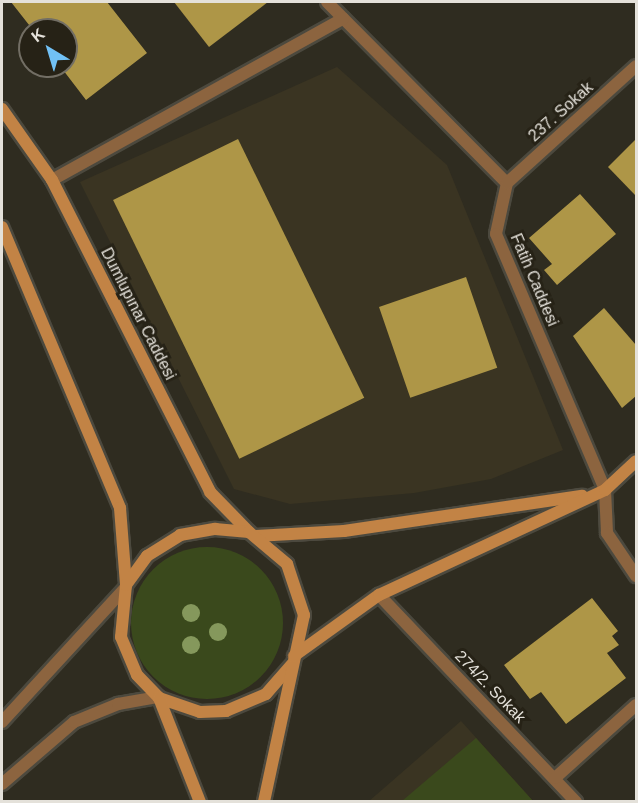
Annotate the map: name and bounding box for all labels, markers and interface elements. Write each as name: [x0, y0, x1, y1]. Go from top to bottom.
north arrow: [18, 18, 78, 78]
text: K: [28, 25, 48, 45]
street label: 237. Sokak: [525, 78, 597, 146]
street label: Fatih Caddesi: [506, 231, 562, 329]
street label: Dumlupınar Caddesi: [96, 245, 180, 383]
street label: 274/2. Sokak: [451, 647, 529, 727]

